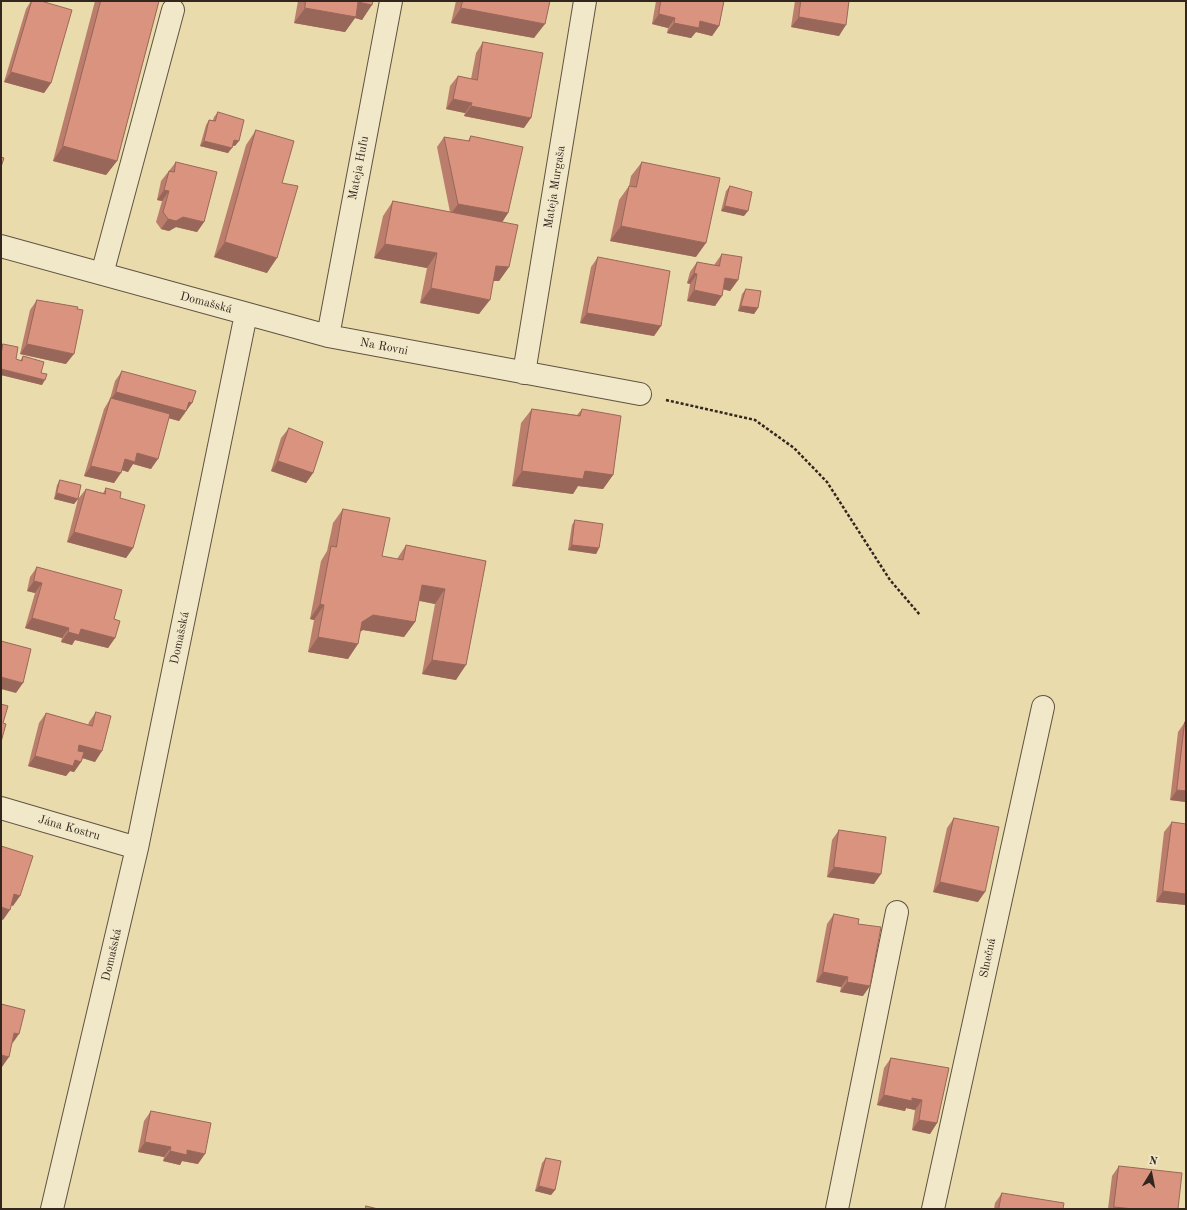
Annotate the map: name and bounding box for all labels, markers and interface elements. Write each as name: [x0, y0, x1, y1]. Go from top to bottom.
street label: Mateja Huľu: [346, 135, 372, 201]
street label: Mateja Murgaša: [541, 145, 569, 229]
street label: Domašská: [178, 289, 234, 317]
street label: Na Rovni: [359, 335, 409, 359]
street label: Domašská: [167, 610, 193, 666]
street label: Jána Kostru: [36, 812, 102, 844]
street label: Domašská: [99, 927, 125, 983]
street label: Slnečná: [977, 937, 999, 979]
north arrow: [1131, 1154, 1171, 1194]
text: N: [1148, 1156, 1158, 1168]

